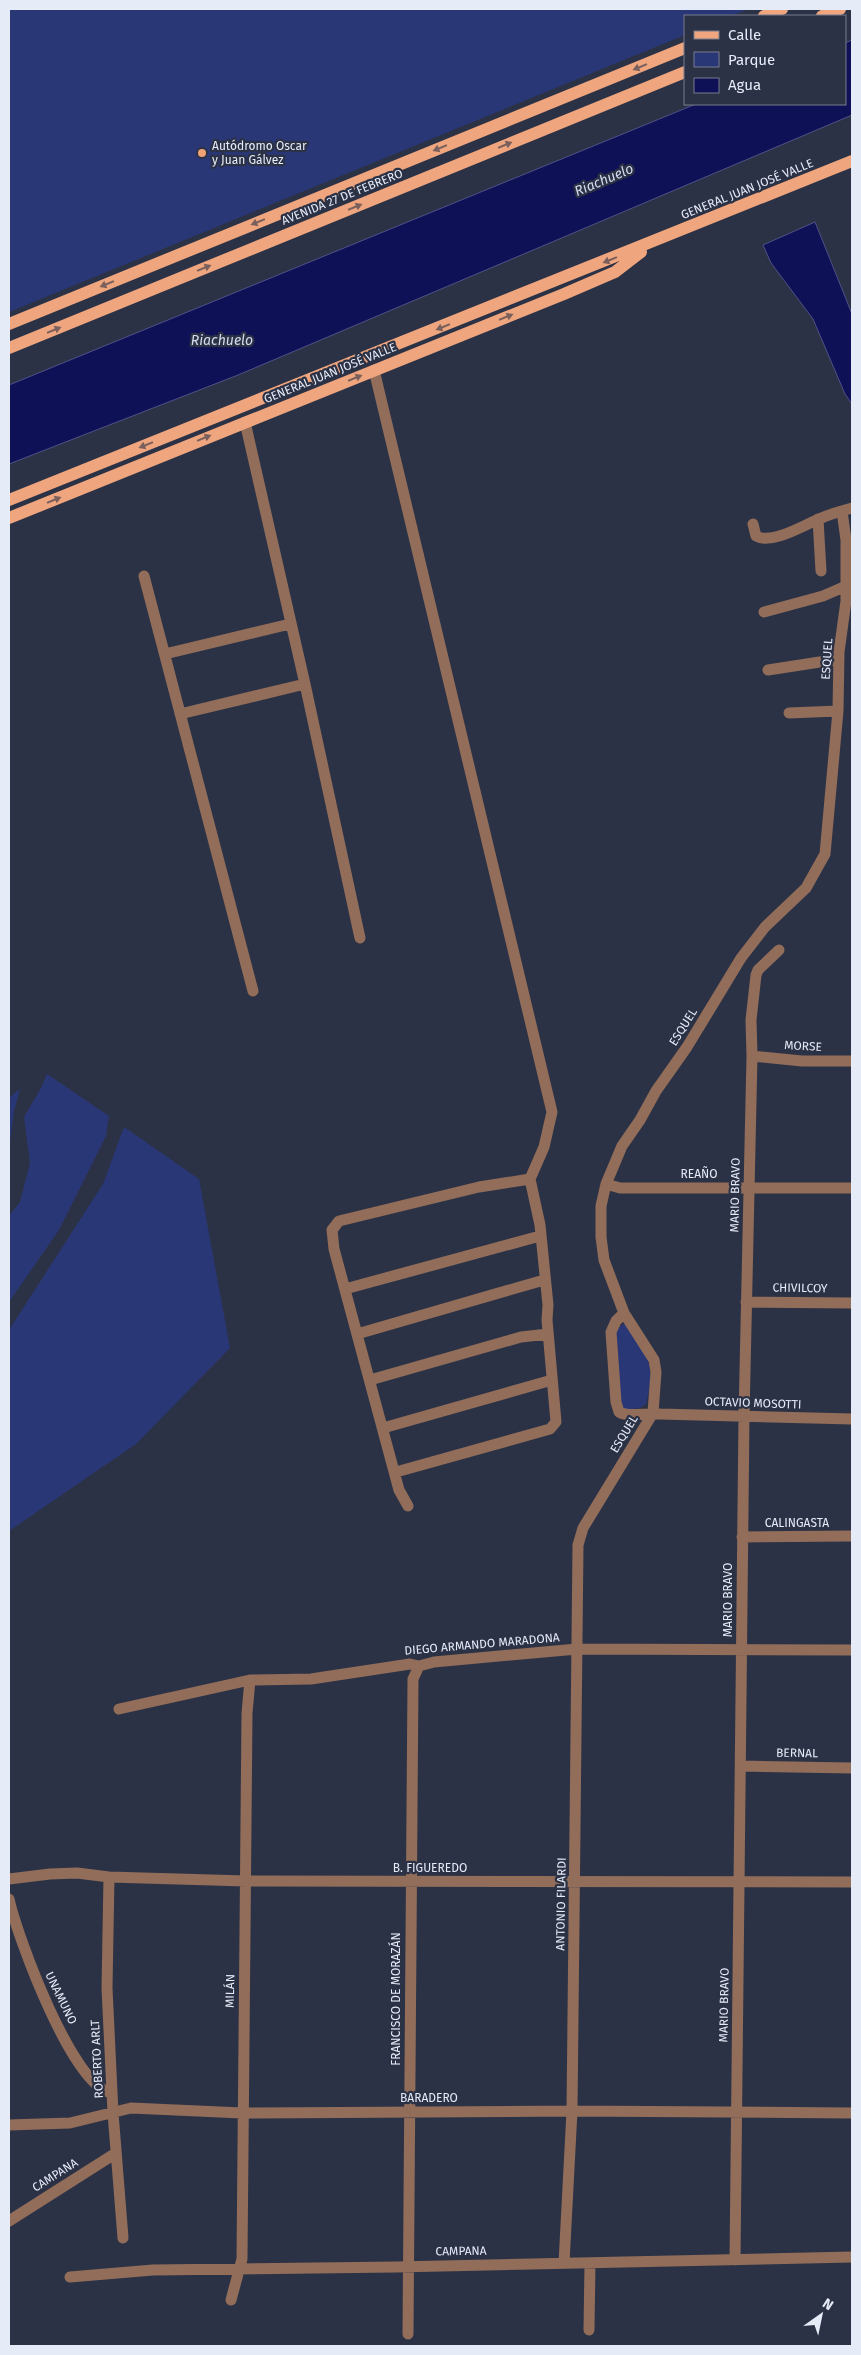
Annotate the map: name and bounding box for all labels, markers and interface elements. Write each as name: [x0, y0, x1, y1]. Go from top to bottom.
legend: [684, 15, 846, 105]
text: Calle: [728, 26, 761, 44]
text: Parque: [728, 51, 775, 69]
one-way arrow: [632, 64, 647, 71]
text: Agua: [728, 76, 761, 94]
place label: Autódromo Oscar y Juan Gálvez: [212, 139, 307, 167]
one-way arrow: [498, 141, 512, 149]
one-way arrow: [433, 145, 448, 152]
marker: Autódromo Oscar y Juan Gálvez: [196, 147, 208, 159]
street label: GENERAL JUAN JOSÉ VALLE: [678, 155, 815, 222]
water label: Riachuelo: [572, 160, 636, 200]
street label: AVENIDA 27 DE FEBRERO: [279, 166, 405, 228]
one-way arrow: [348, 202, 362, 210]
one-way arrow: [250, 219, 265, 227]
one-way arrow: [603, 256, 617, 264]
one-way arrow: [197, 264, 212, 272]
one-way arrow: [100, 280, 114, 288]
one-way arrow: [499, 313, 514, 321]
one-way arrow: [435, 323, 450, 331]
one-way arrow: [47, 325, 61, 333]
water label: Riachuelo: [191, 332, 253, 349]
street label: GENERAL JUAN JOSÉ VALLE: [261, 339, 398, 406]
one-way arrow: [348, 373, 362, 381]
one-way arrow: [197, 434, 212, 442]
one-way arrow: [139, 442, 153, 450]
one-way arrow: [47, 495, 61, 503]
street label: ESQUEL: [819, 638, 835, 680]
street label: ESQUEL: [666, 1006, 700, 1048]
street label: MORSE: [784, 1038, 822, 1054]
street label: MARIO BRAVO: [727, 1158, 743, 1232]
street label: REAÑO: [680, 1166, 718, 1181]
street label: CHIVILCOY: [772, 1281, 828, 1295]
street label: OCTAVIO MOSOTTI: [704, 1394, 802, 1412]
street label: ESQUEL: [607, 1413, 641, 1455]
street label: CALINGASTA: [765, 1516, 829, 1530]
street label: MARIO BRAVO: [721, 1563, 735, 1637]
street label: DIEGO ARMANDO MARADONA: [404, 1630, 560, 1658]
street label: BERNAL: [776, 1746, 818, 1760]
street label: ANTONIO FILARDI: [553, 1857, 569, 1951]
street label: B. FIGUEREDO: [393, 1861, 467, 1875]
street label: FRANCISCO DE MORAZÁN: [388, 1932, 403, 2066]
street label: MARIO BRAVO: [716, 1968, 732, 2042]
street label: UNAMUNO: [42, 1969, 80, 2027]
street label: MILÁN: [222, 1974, 237, 2008]
street label: ROBERTO ARLT: [88, 2019, 106, 2099]
street label: BARADERO: [400, 2091, 458, 2105]
street label: CAMPANA: [30, 2155, 80, 2194]
street label: CAMPANA: [435, 2244, 487, 2258]
north arrow: [796, 2290, 846, 2340]
text: N: [819, 2295, 836, 2314]

